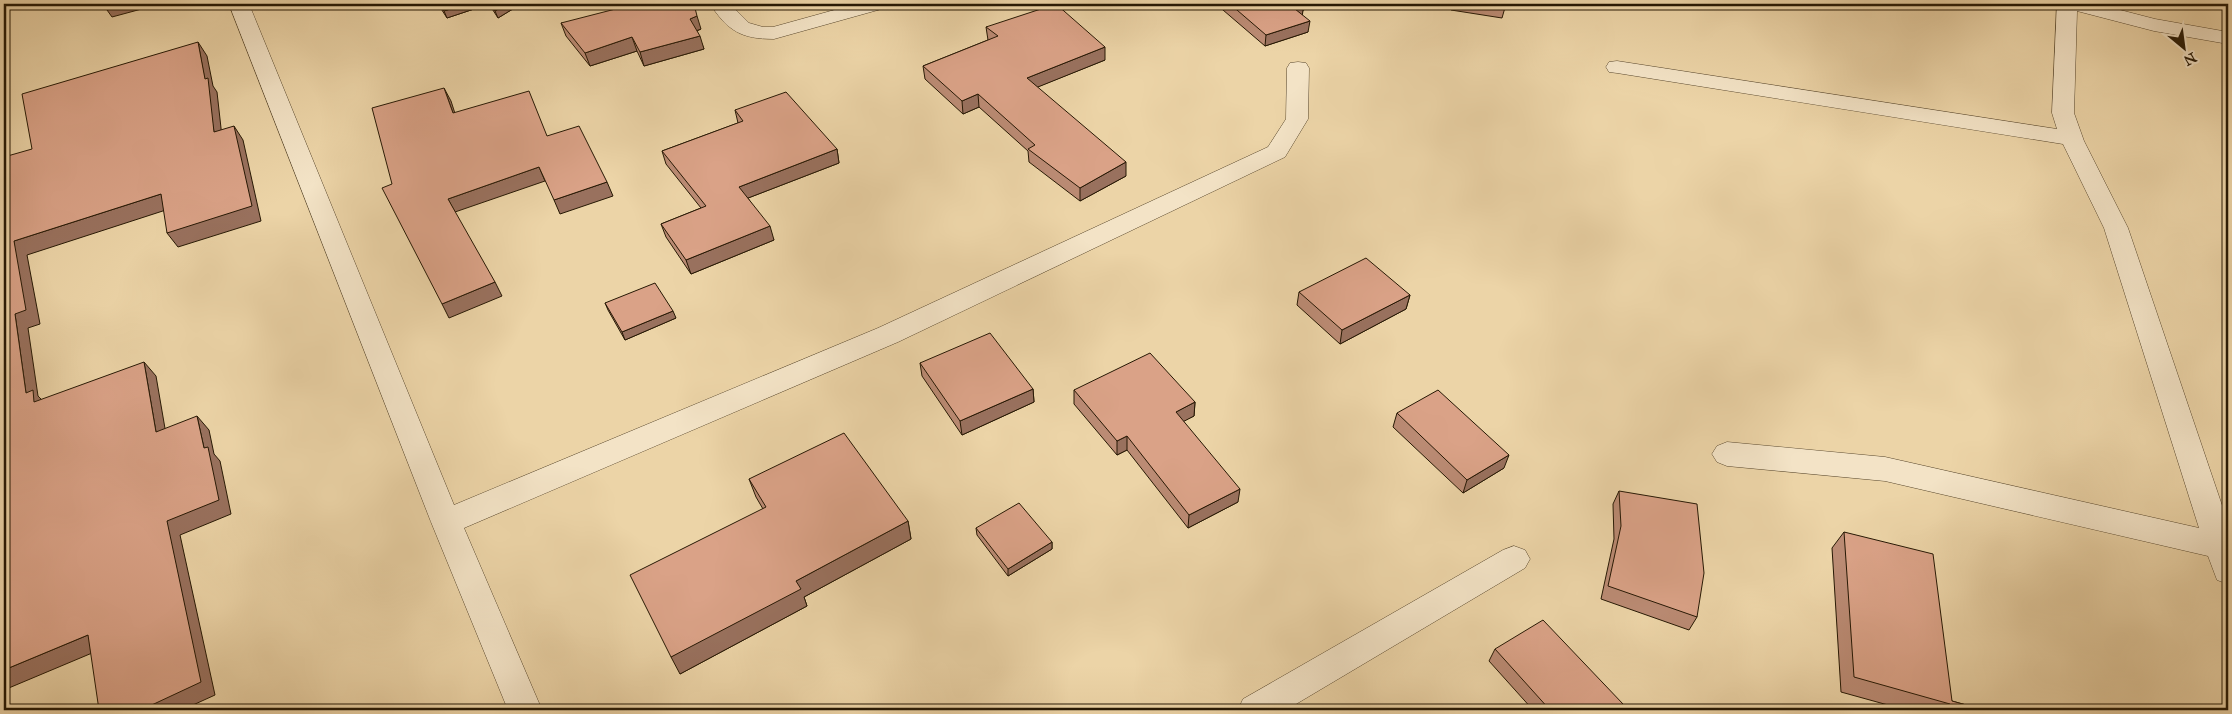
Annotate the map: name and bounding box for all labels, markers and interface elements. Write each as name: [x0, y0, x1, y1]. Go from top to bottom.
north arrow: [2160, 22, 2210, 72]
text: N: [2181, 49, 2199, 69]

